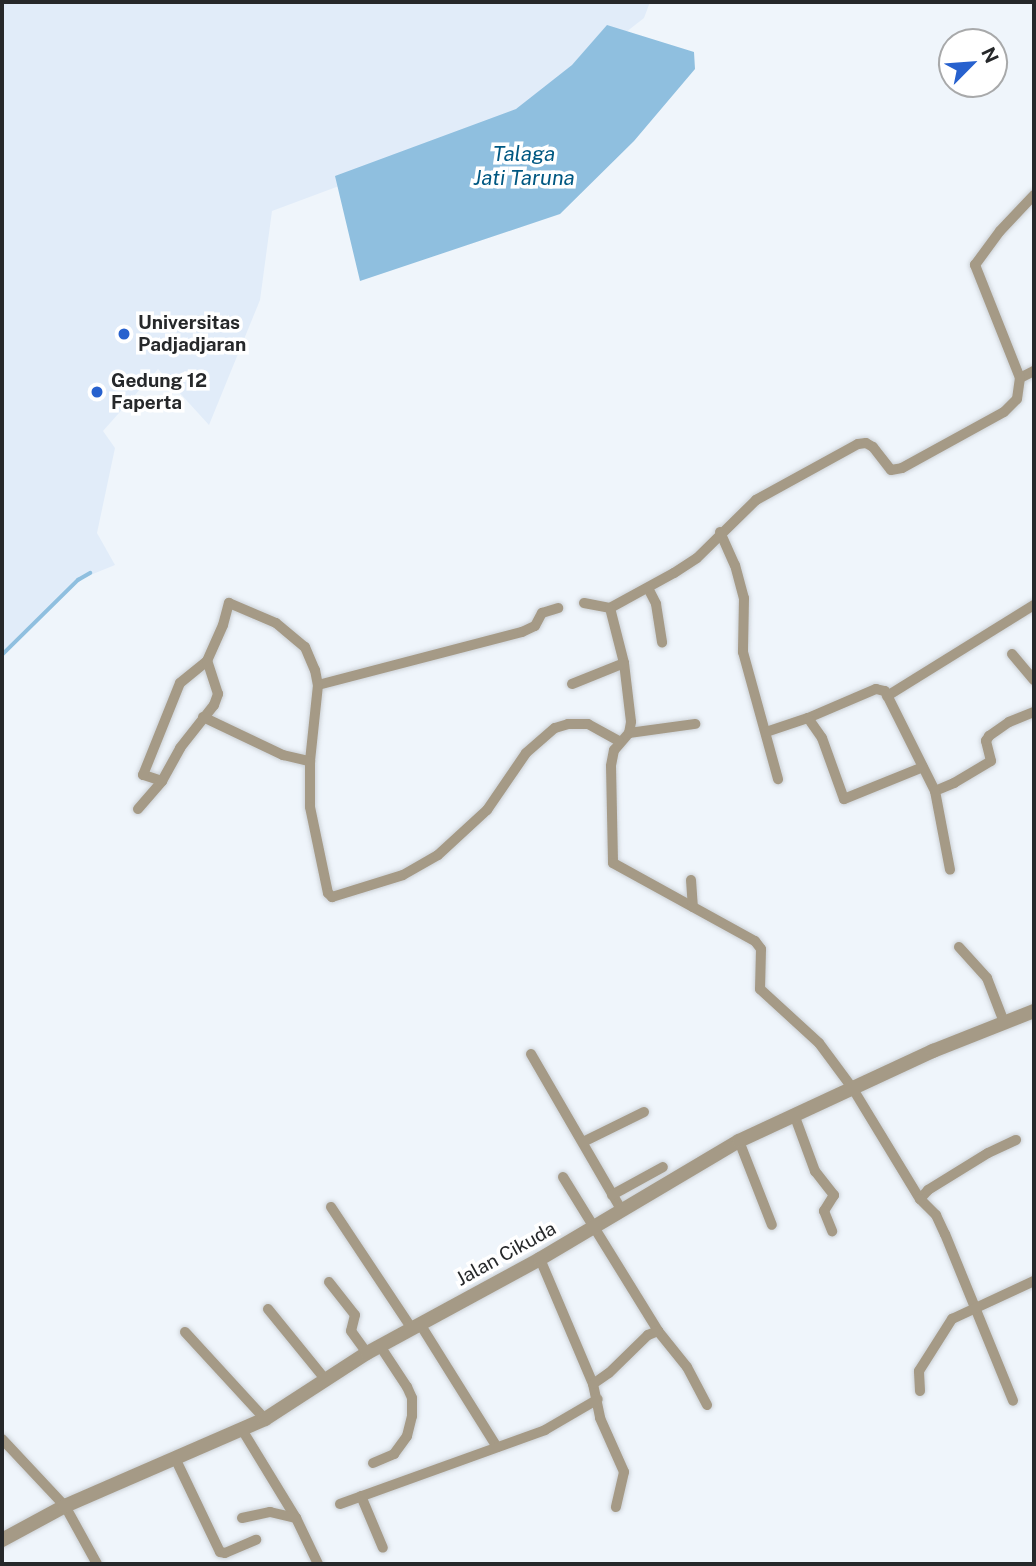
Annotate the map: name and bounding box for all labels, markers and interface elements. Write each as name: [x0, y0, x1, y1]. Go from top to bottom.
north arrow: [938, 28, 1008, 98]
text: N: [977, 44, 1003, 66]
water label: Talaga Jati Taruna: [473, 141, 575, 191]
place label: Universitas Padjadjaran: [138, 312, 246, 356]
marker: Universitas Padjadjaran: [116, 326, 132, 342]
place label: Gedung 12 Faperta: [111, 370, 207, 414]
marker: Gedung 12 Faperta: [89, 384, 105, 400]
street label: Jalan Cikuda: [452, 1217, 560, 1291]

